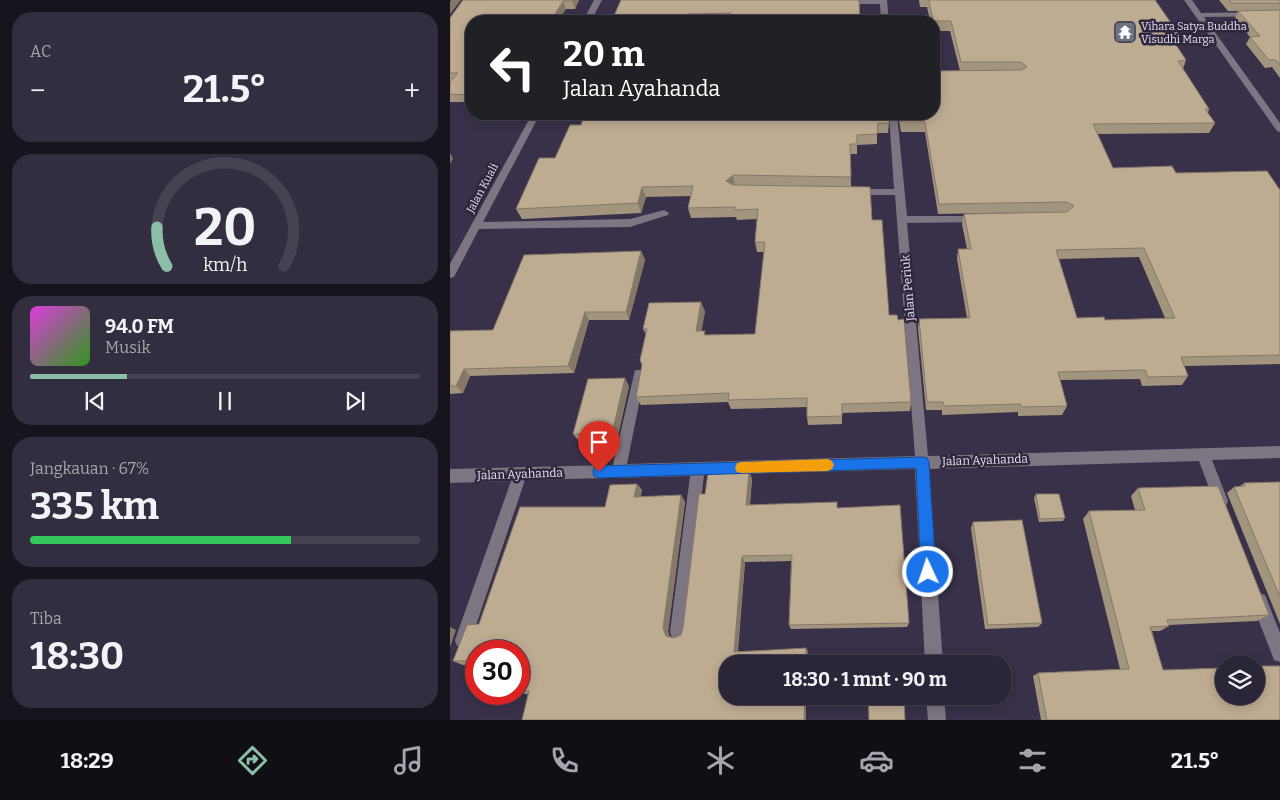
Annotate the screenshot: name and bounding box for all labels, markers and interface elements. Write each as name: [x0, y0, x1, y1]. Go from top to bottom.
temple icon: Vihara Satya Buddha Visudhi Marga: [1113, 20, 1137, 44]
place label: Vihara Satya Buddha Visudhi Marga: [1141, 20, 1247, 46]
text: 20 m: [563, 33, 645, 75]
icon: left: [480, 35, 545, 100]
text: AC: [30, 42, 51, 61]
text: 21.5°: [183, 66, 267, 112]
text: −: [30, 74, 45, 107]
text: +: [404, 74, 420, 107]
text: Jalan Ayahanda: [563, 75, 720, 102]
street label: Jalan Kuali: [463, 161, 501, 216]
text: 20: [194, 196, 256, 259]
text: km/h: [203, 254, 247, 276]
street label: Jalan Periuk: [898, 254, 918, 323]
text: 94.0 FM: [105, 315, 174, 338]
text: Musik: [105, 338, 151, 357]
icon: previous: [81, 387, 109, 415]
icon: pause: [211, 387, 239, 415]
icon: next: [341, 387, 369, 415]
pin: [578, 421, 620, 472]
icon: arrive: [585, 428, 613, 456]
street label: Jalan Ayahanda: [941, 451, 1029, 469]
text: Jangkauan · 67%: [30, 459, 149, 478]
street label: Jalan Ayahanda: [476, 465, 564, 483]
text: 335 km: [30, 483, 159, 529]
position arrow: [901, 545, 953, 597]
text: Tiba: [30, 609, 62, 628]
text: 18:30: [30, 633, 124, 679]
speed limit sign: 30: [465, 640, 530, 705]
map controls: [1215, 655, 1265, 705]
button: layers: [1215, 655, 1265, 705]
text: 18:30 · 1 mnt · 90 m: [783, 668, 947, 691]
icon: directions: [235, 743, 270, 778]
icon: music: [391, 743, 426, 778]
icon: phone: [547, 743, 582, 778]
icon: climate: [703, 743, 738, 778]
icon: car: [859, 743, 894, 778]
icon: filters: [1015, 743, 1050, 778]
text: 18:29: [61, 747, 114, 774]
text: 21.5°: [1171, 747, 1219, 774]

